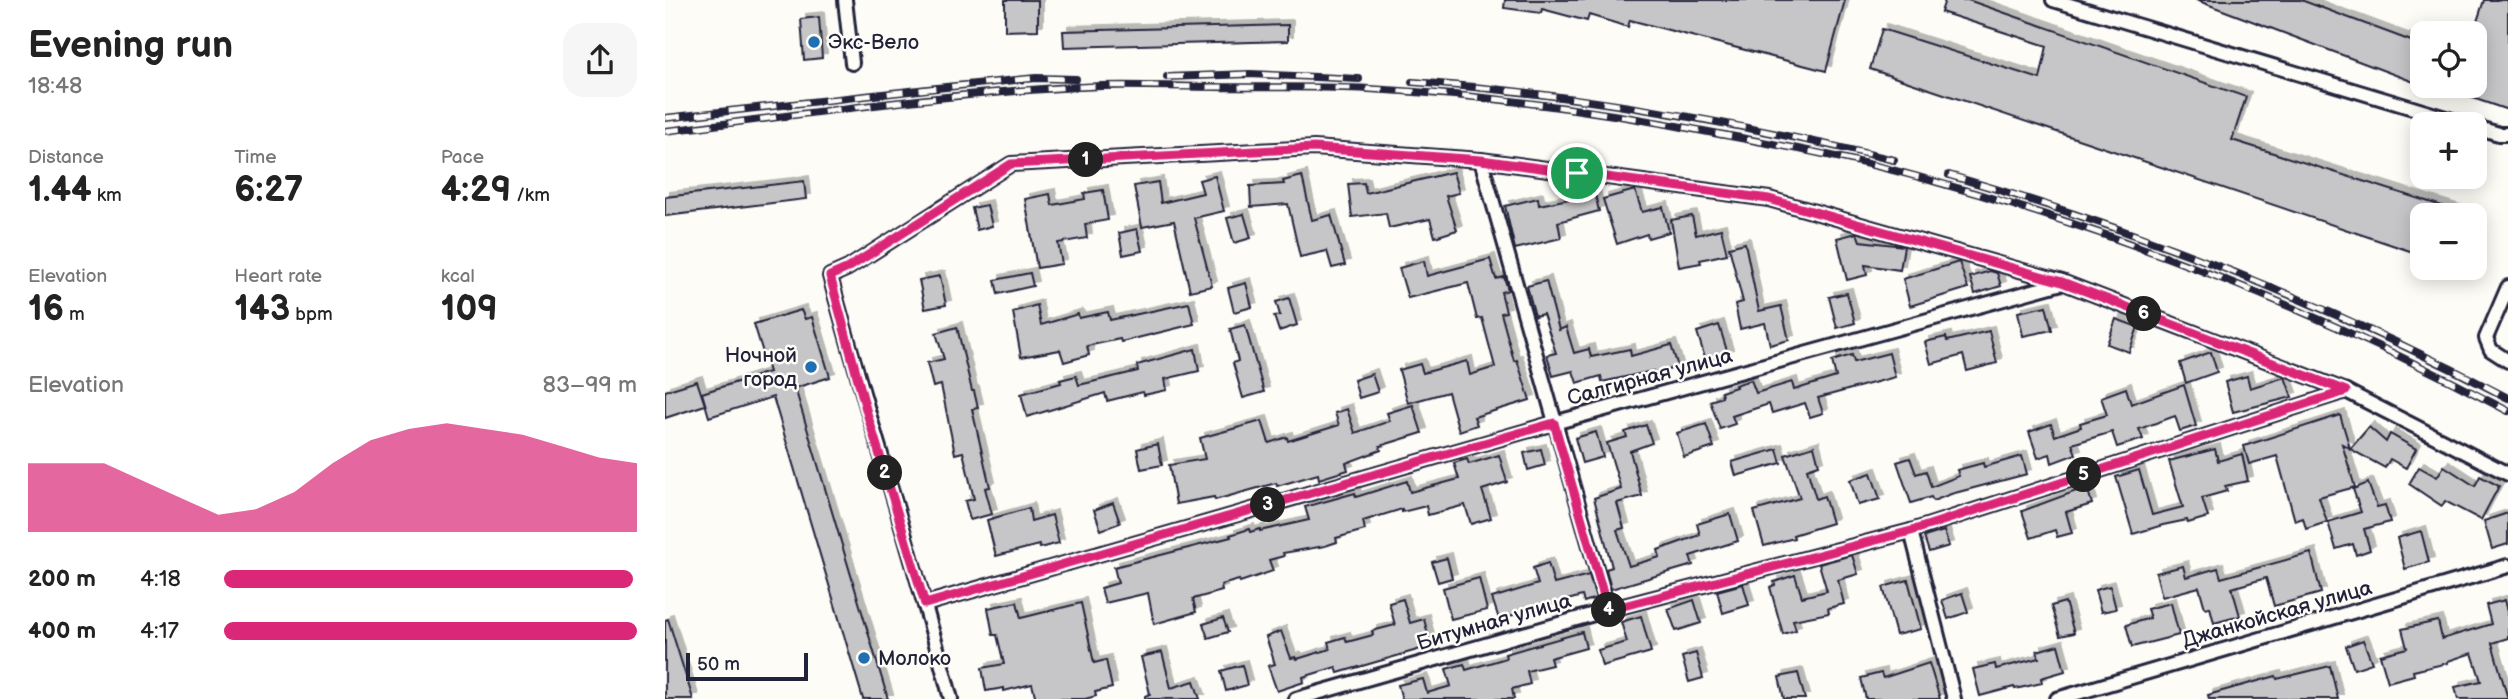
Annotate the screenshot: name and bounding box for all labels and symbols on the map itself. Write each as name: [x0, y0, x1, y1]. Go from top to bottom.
place label: Экс-Вело: [828, 30, 919, 55]
marker: Экс-Вело: [806, 34, 822, 50]
pin: 1: [1069, 142, 1103, 178]
pin: [1547, 143, 1607, 203]
pin: 6: [2127, 296, 2161, 332]
place label: Ночной город: [725, 343, 797, 392]
street label: Салгирная улица: [1565, 343, 1736, 411]
marker: Ночной город: [803, 359, 819, 375]
pin: 2: [867, 456, 903, 490]
pin: 5: [2067, 458, 2101, 492]
pin: 3: [1251, 488, 1285, 522]
street label: Джанкойская улица: [2179, 575, 2375, 653]
street label: Битумная улица: [1414, 588, 1575, 656]
pin: 4: [1591, 592, 1627, 628]
place label: Молоко: [878, 646, 951, 671]
scale bar: [686, 650, 809, 682]
marker: Молоко: [856, 650, 872, 666]

